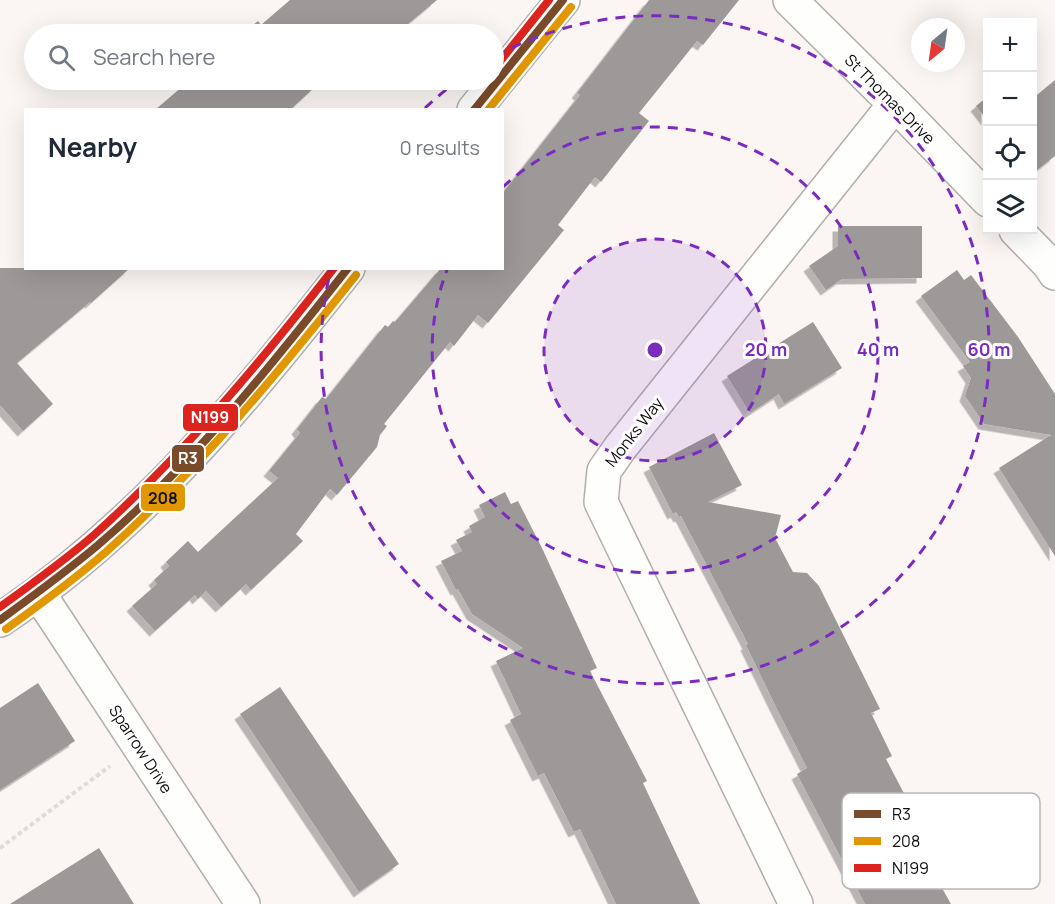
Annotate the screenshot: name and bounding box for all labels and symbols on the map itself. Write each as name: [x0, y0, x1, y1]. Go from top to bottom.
north arrow: [911, 18, 965, 72]
street label: St Thomas Drive: [840, 49, 940, 149]
text: 20 m: [745, 337, 787, 361]
text: 40 m: [857, 337, 899, 361]
text: 60 m: [968, 337, 1010, 361]
centre of rings: [645, 340, 665, 360]
street label: Monks Way: [600, 392, 669, 471]
line badge: N199: [182, 403, 239, 432]
text: N199: [191, 406, 229, 428]
line badge: R3: [171, 444, 205, 473]
text: R3: [178, 447, 198, 469]
line badge: 208: [140, 483, 186, 512]
text: 208: [148, 487, 178, 509]
street label: Sparrow Drive: [104, 700, 178, 798]
legend: [842, 793, 1040, 889]
text: R3: [892, 803, 911, 825]
text: 208: [892, 830, 920, 852]
text: N199: [892, 857, 929, 879]

